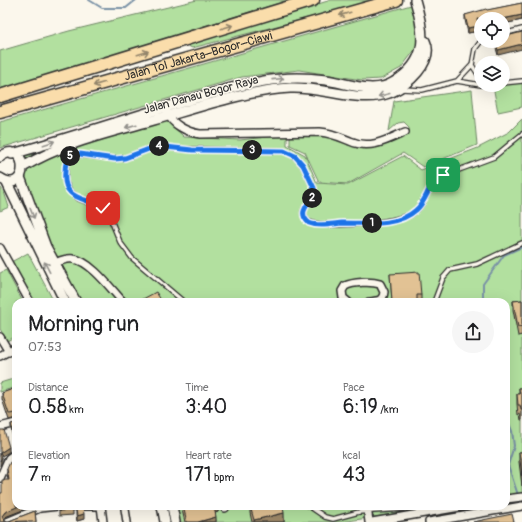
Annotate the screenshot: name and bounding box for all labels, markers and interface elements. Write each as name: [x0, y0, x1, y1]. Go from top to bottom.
one-way arrow: [339, 11, 352, 18]
map controls: [474, 12, 510, 92]
button: locate: [474, 12, 510, 48]
one-way arrow: [220, 23, 233, 30]
street label: Jalan Tol Jakarta–Bogor–Ciawi: [122, 28, 274, 84]
one-way arrow: [137, 48, 149, 56]
button: layers: [474, 56, 510, 92]
street label: Jalan Danau Bogor Raya: [142, 72, 260, 118]
one-way arrow: [271, 76, 284, 83]
one-way arrow: [93, 81, 106, 88]
one-way arrow: [378, 91, 391, 99]
one-way arrow: [125, 123, 138, 131]
pin: 4: [149, 136, 169, 156]
one-way arrow: [43, 139, 56, 146]
text: 4: [156, 139, 162, 152]
pin: 3: [242, 140, 262, 160]
text: 3: [249, 143, 255, 156]
pin: 5: [60, 146, 80, 166]
text: 5: [67, 149, 73, 162]
pin: [426, 158, 460, 192]
icon: arrive: [432, 164, 454, 186]
pin: 2: [302, 188, 322, 208]
pin: [86, 191, 120, 225]
text: 2: [309, 191, 315, 204]
icon: check: [92, 197, 114, 219]
one-way arrow: [29, 207, 37, 219]
pin: 1: [362, 213, 382, 233]
text: 1: [370, 216, 374, 229]
one-way arrow: [43, 261, 50, 273]
text: Morning run: [28, 310, 139, 338]
button: share: [452, 311, 494, 353]
text: 07:53: [28, 339, 62, 355]
text: Distance: [28, 381, 68, 394]
text: Time: [185, 381, 208, 394]
text: Pace: [343, 381, 364, 394]
text: 0.58: [28, 394, 67, 419]
text: 3:40: [185, 394, 227, 419]
text: 6:19: [343, 394, 378, 419]
text: km: [67, 403, 84, 416]
text: /km: [378, 403, 398, 416]
text: Elevation: [28, 449, 70, 462]
text: Heart rate: [185, 449, 232, 462]
text: kcal: [343, 449, 361, 462]
text: 7: [28, 462, 39, 487]
text: 171: [185, 462, 212, 487]
text: 43: [343, 462, 365, 487]
text: m: [39, 471, 51, 484]
text: bpm: [212, 471, 234, 484]

